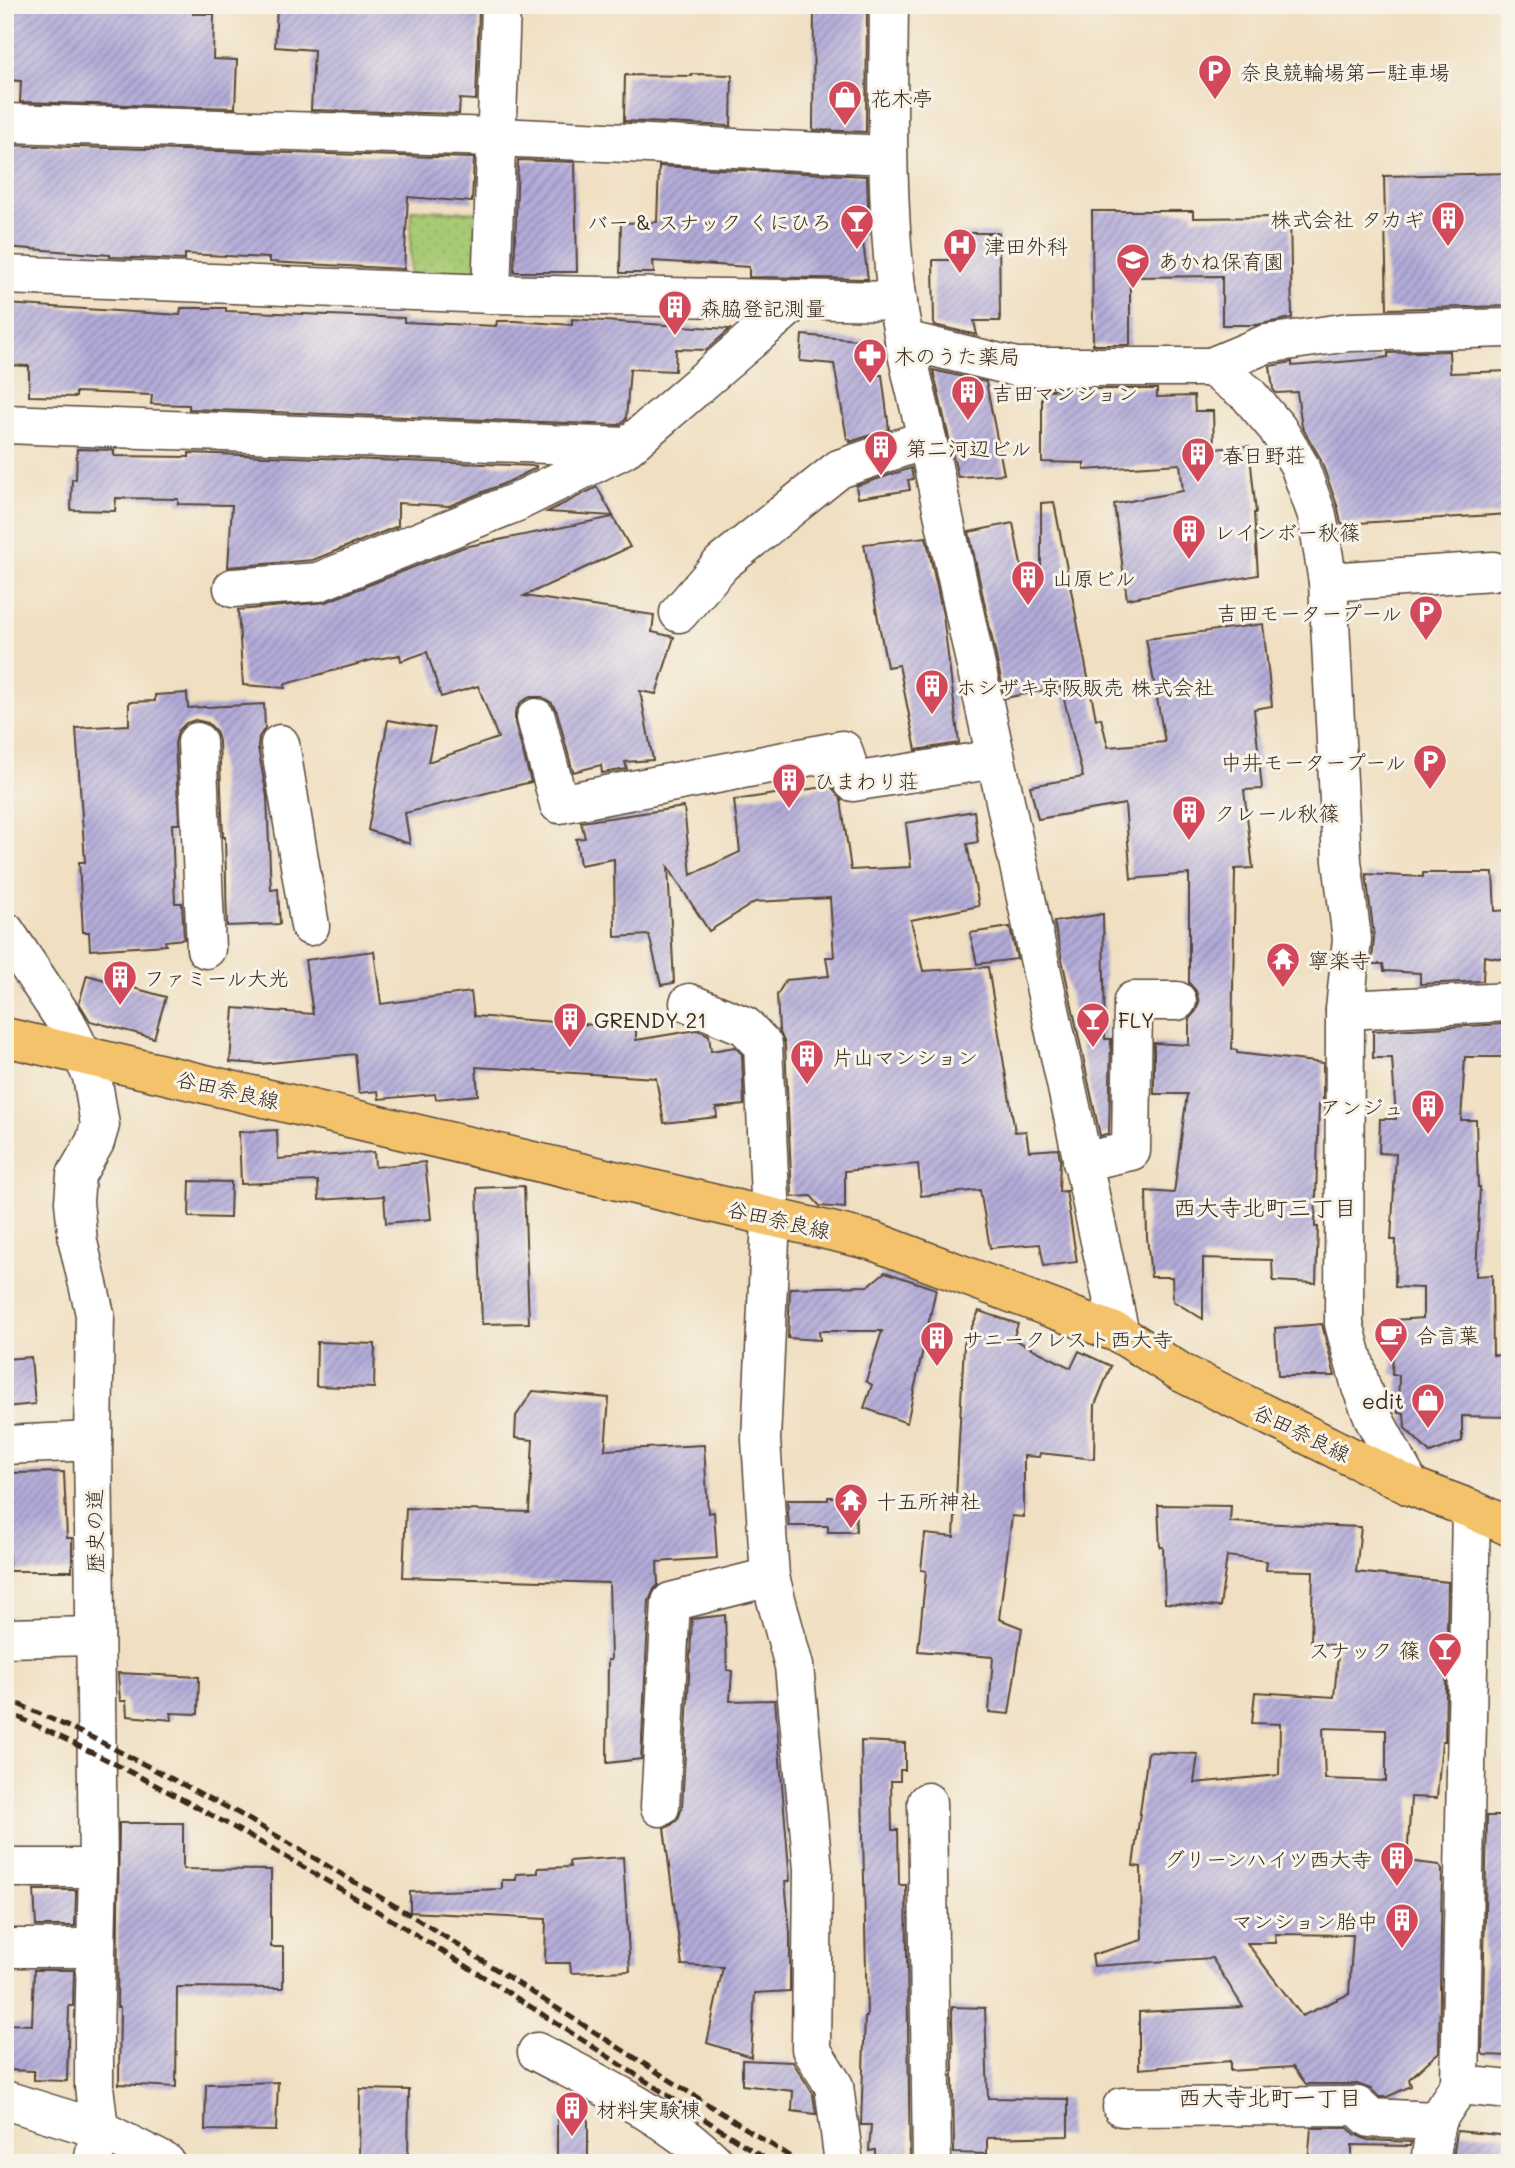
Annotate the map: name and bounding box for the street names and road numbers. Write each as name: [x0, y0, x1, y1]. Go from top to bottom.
street label: 谷田奈良線: [174, 1064, 282, 1114]
street label: 谷田奈良線: [725, 1194, 833, 1244]
street label: 谷田奈良線: [1249, 1397, 1355, 1467]
street label: 歴史の道: [80, 1489, 108, 1573]

